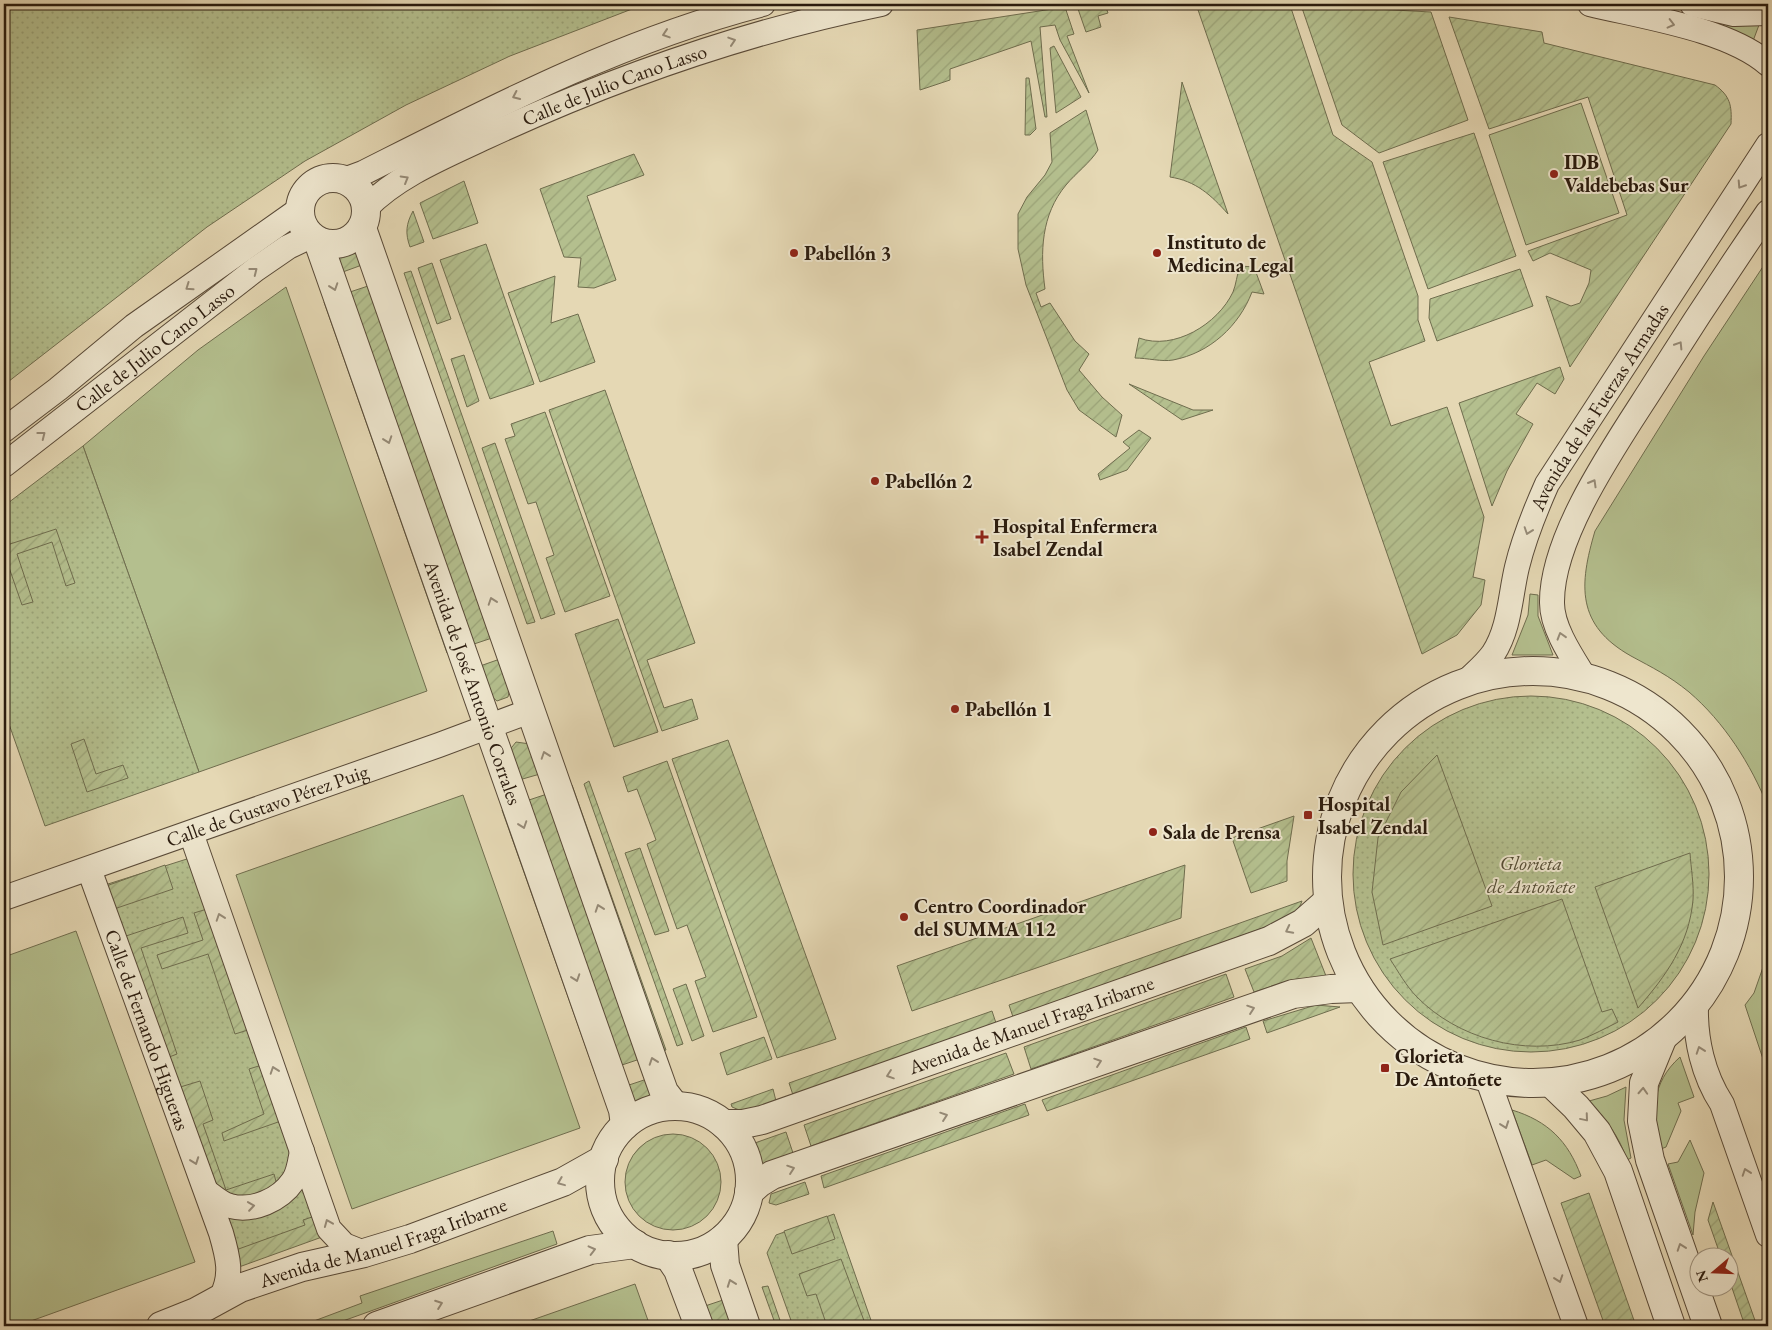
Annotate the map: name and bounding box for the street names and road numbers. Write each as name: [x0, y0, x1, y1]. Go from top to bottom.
street label: Calle de Julio Cano Lasso: [518, 38, 710, 132]
street label: Calle de Julio Cano Lasso: [70, 277, 240, 418]
street label: Avenida de las Fuerzas Armadas: [1524, 298, 1674, 516]
street label: Avenida de José Antonio Corrales: [418, 556, 528, 808]
street label: Calle de Gustavo Pérez Puig: [163, 758, 372, 853]
street label: Calle de Fernando Higueras: [99, 926, 196, 1134]
street label: Avenida de Manuel Fraga Iribarne: [904, 970, 1158, 1081]
street label: Avenida de Manuel Fraga Iribarne: [255, 1191, 511, 1294]

